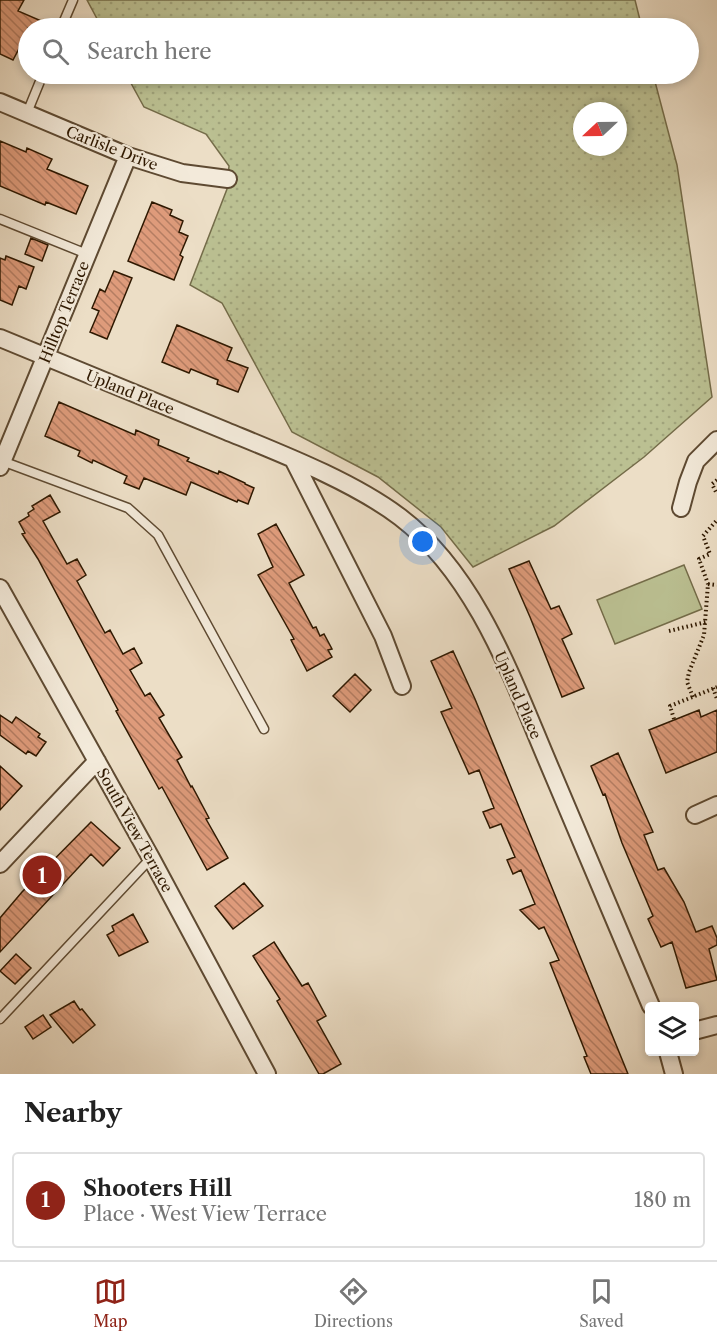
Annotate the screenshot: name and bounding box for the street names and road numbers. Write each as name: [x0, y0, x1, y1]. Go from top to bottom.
street label: Carlisle Drive: [63, 122, 161, 174]
street label: Hilltop Terrace: [35, 258, 93, 366]
street label: Upland Place: [83, 366, 177, 418]
street label: Upland Place: [490, 648, 546, 742]
street label: South View Terrace: [93, 764, 177, 896]

